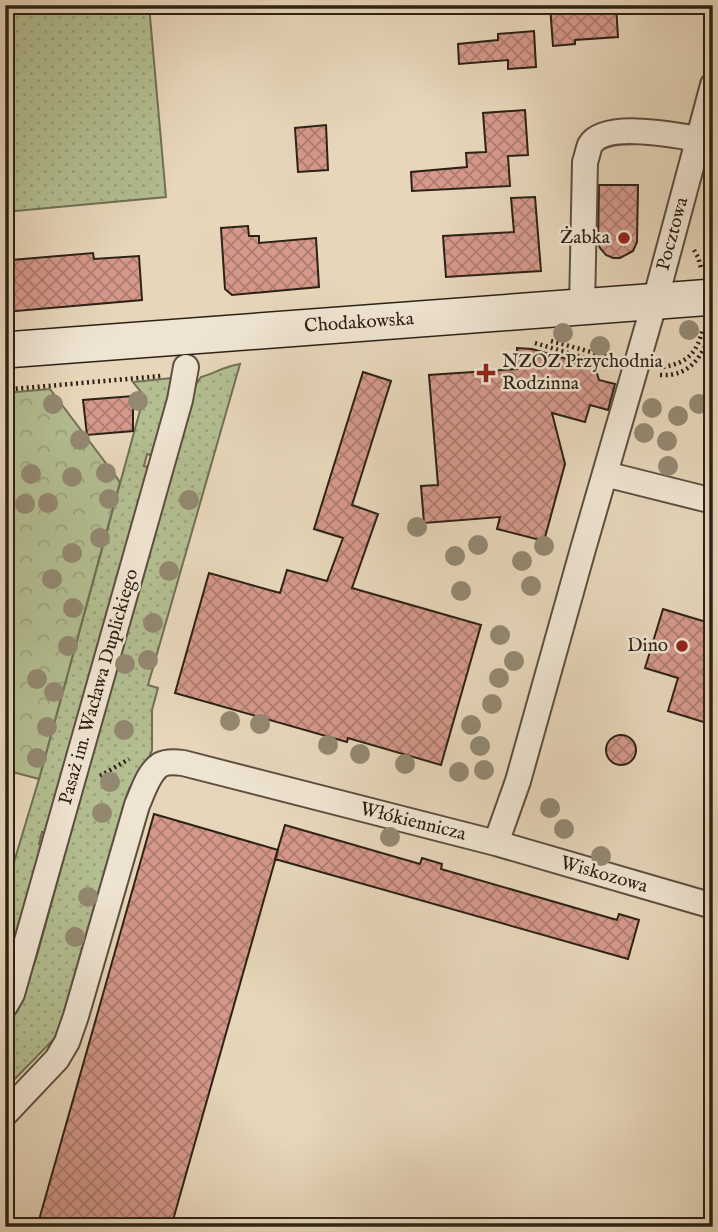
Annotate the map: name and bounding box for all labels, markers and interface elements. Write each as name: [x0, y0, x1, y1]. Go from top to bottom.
street label: Pocztowa: [652, 194, 695, 273]
place label: Żabka: [560, 226, 611, 250]
marker: Żabka: [616, 230, 632, 246]
street label: Chodakowska: [303, 307, 415, 339]
place label: NZOZ Przychodnia Rodzinna: [502, 350, 664, 396]
marker: NZOZ Przychodnia Rodzinna: [476, 363, 496, 383]
street label: Pasaż im. Wacława Duplickiego: [54, 566, 144, 808]
place label: Dino: [627, 634, 668, 658]
marker: Dino: [674, 638, 690, 654]
street label: Włókiennicza: [358, 797, 469, 847]
street label: Wiskozowa: [558, 851, 651, 899]

